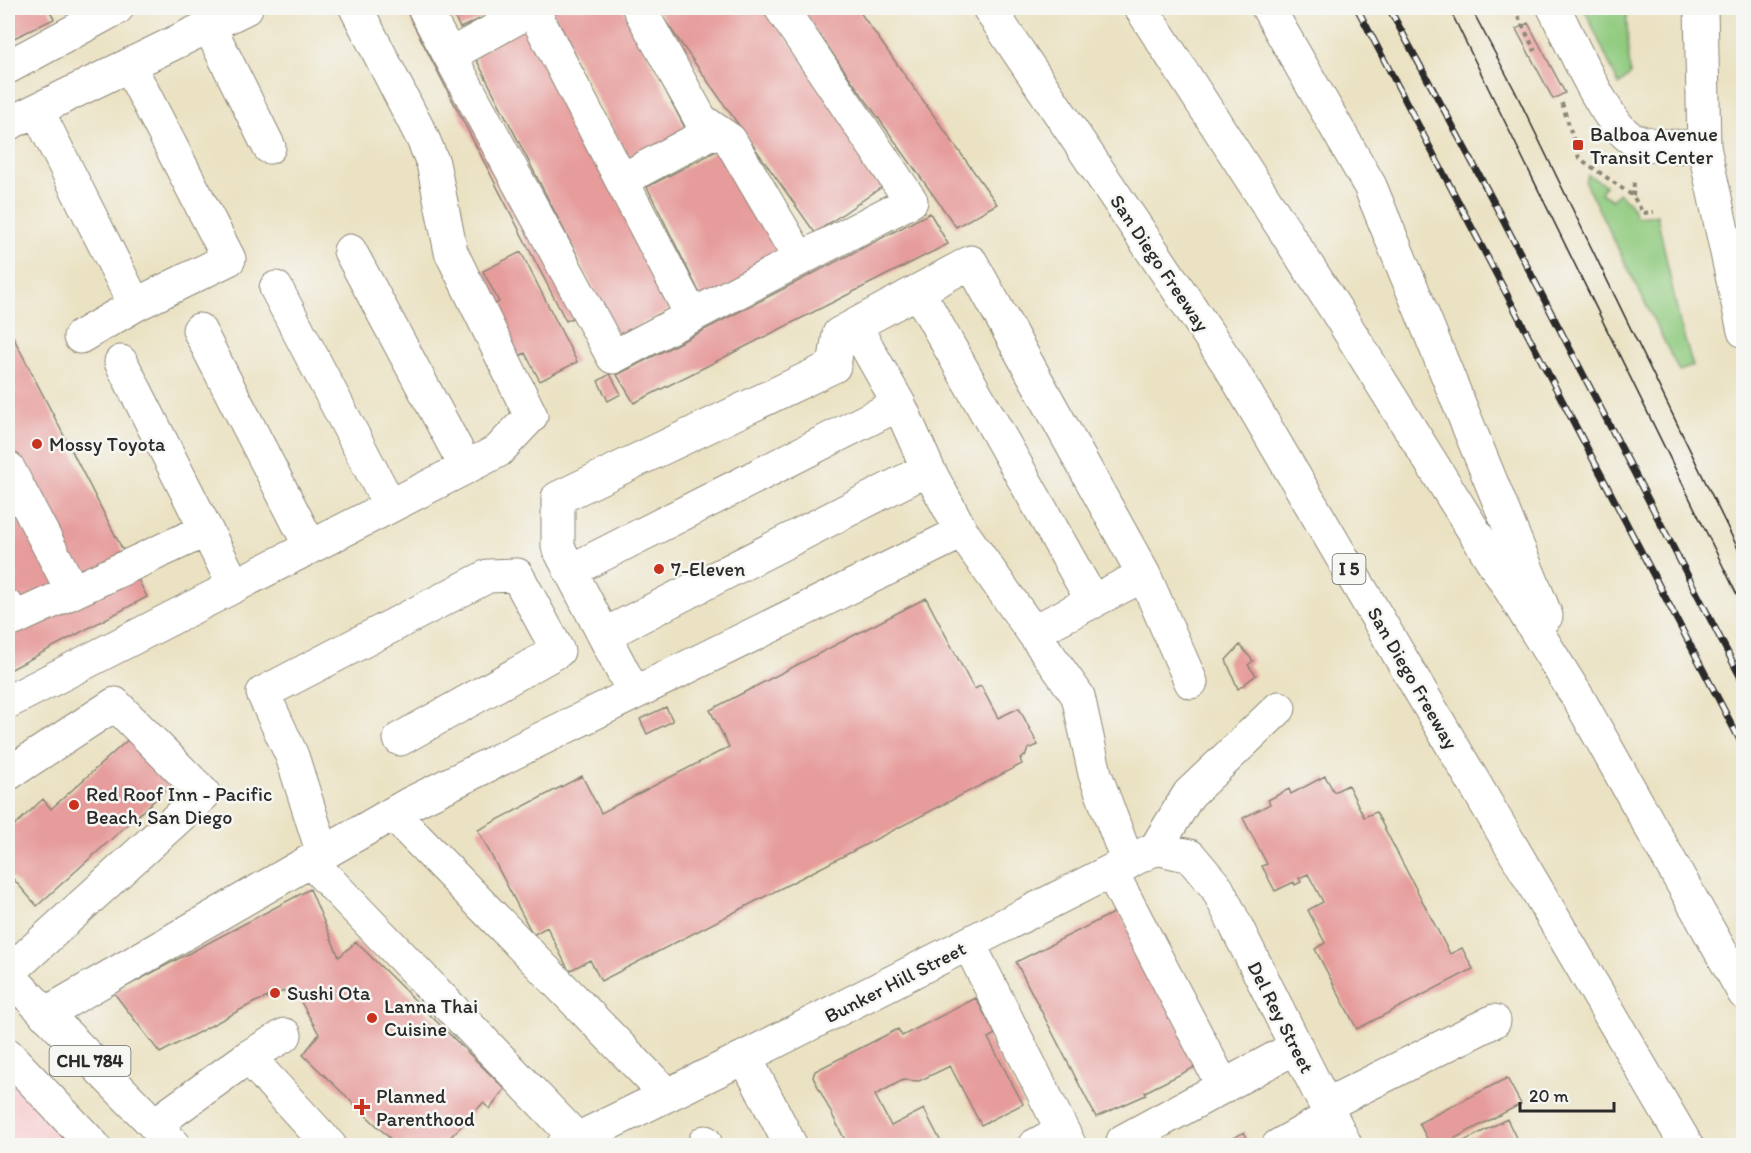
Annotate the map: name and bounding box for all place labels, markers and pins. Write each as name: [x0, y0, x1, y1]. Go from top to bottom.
place label: Balboa Avenue Transit Center: [1590, 122, 1718, 169]
marker: Balboa Avenue Transit Center: [1571, 138, 1585, 152]
place label: Mossy Toyota: [49, 432, 166, 456]
marker: Mossy Toyota: [30, 437, 44, 451]
place label: 7-Eleven: [671, 557, 745, 581]
marker: 7-Eleven: [652, 562, 666, 576]
place label: Red Roof Inn - Pacific Beach, San Diego: [86, 782, 272, 829]
marker: Red Roof Inn - Pacific Beach, San Diego: [67, 798, 81, 812]
place label: Sushi Ota: [287, 981, 371, 1005]
marker: Sushi Ota: [268, 986, 282, 1000]
place label: Lanna Thai Cuisine: [384, 994, 478, 1041]
marker: Lanna Thai Cuisine: [365, 1011, 379, 1025]
place label: Planned Parenthood: [376, 1084, 475, 1131]
marker: Planned Parenthood: [353, 1098, 371, 1116]

